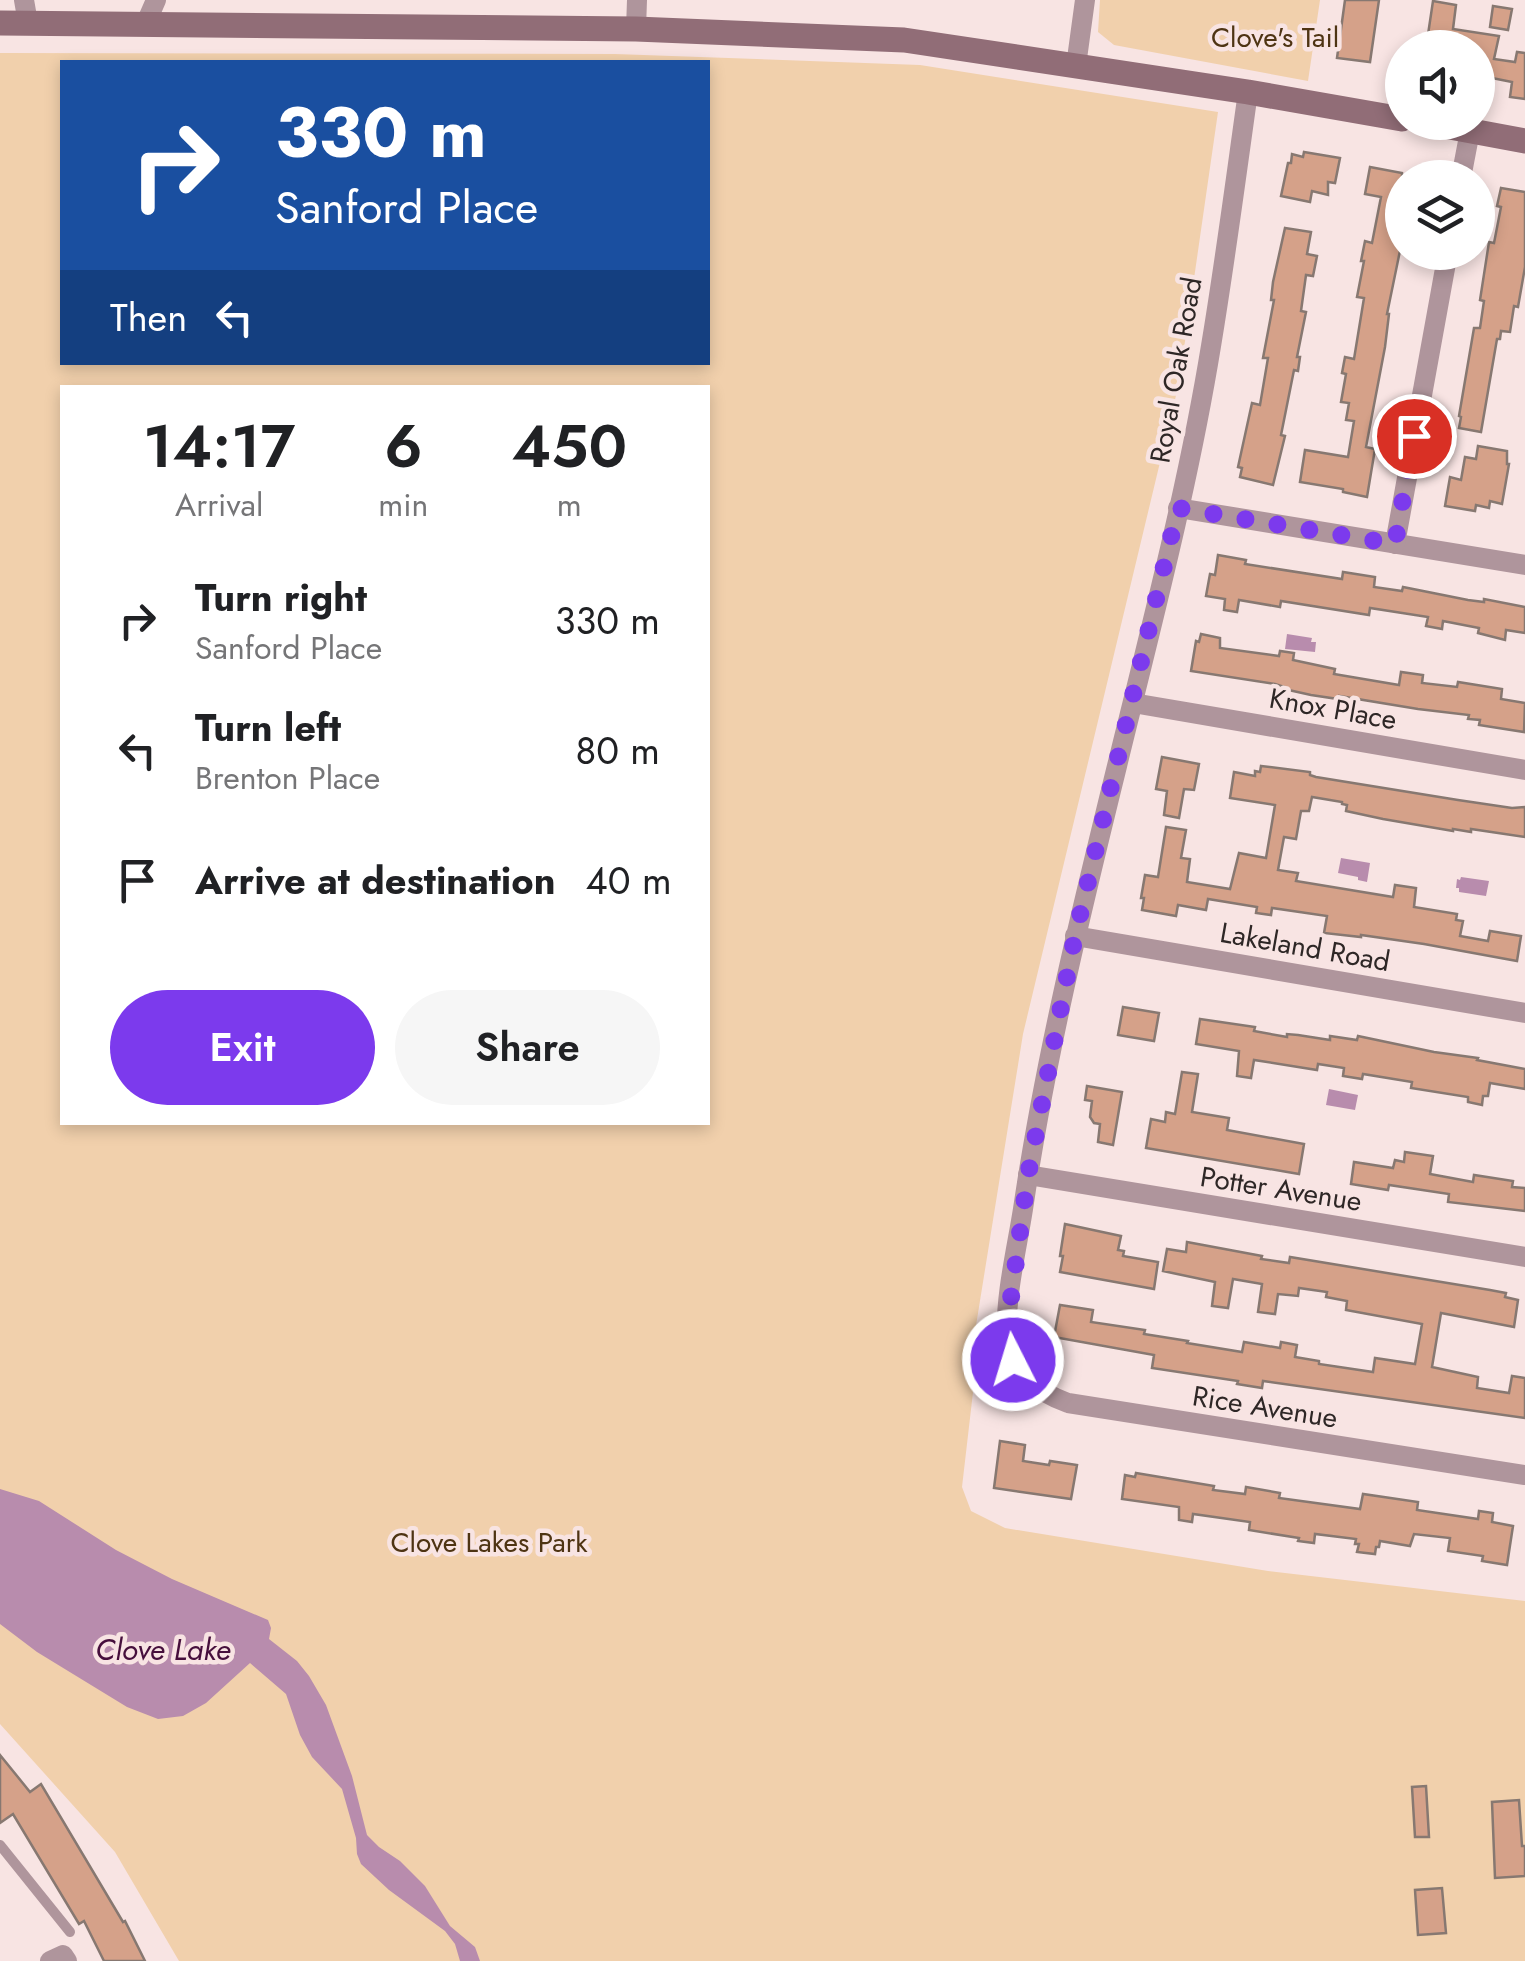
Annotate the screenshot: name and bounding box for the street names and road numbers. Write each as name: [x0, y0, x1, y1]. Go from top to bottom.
street label: Royal Oak Road: [1139, 274, 1213, 466]
street label: Knox Place: [1266, 678, 1400, 740]
street label: Lakeland Road: [1217, 912, 1393, 982]
street label: Potter Avenue: [1197, 1156, 1365, 1222]
street label: Rice Avenue: [1189, 1375, 1341, 1439]

